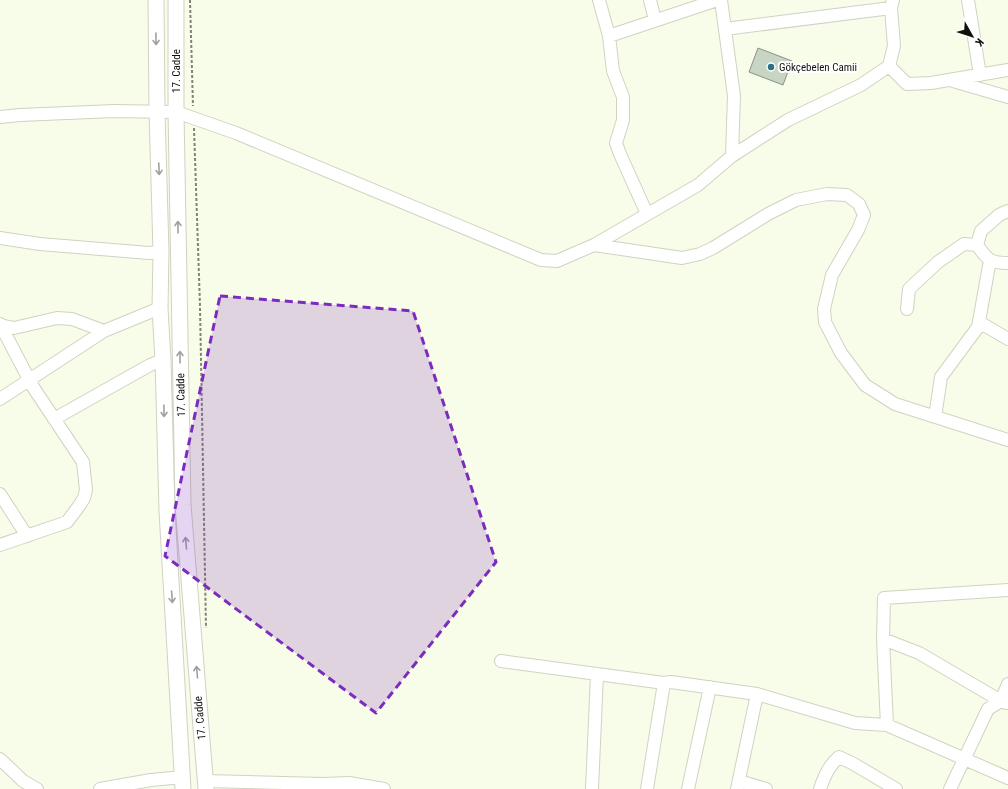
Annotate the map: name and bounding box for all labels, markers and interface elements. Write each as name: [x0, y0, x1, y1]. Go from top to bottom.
north arrow: [952, 16, 992, 56]
one-way arrow: [152, 32, 160, 45]
text: K: [972, 36, 986, 49]
street label: 17. Cadde: [170, 49, 183, 93]
place label: Gökçebelen Camii: [779, 61, 857, 74]
marker: Gökçebelen Camii: [766, 62, 776, 72]
one-way arrow: [155, 162, 162, 175]
one-way arrow: [174, 221, 182, 234]
one-way arrow: [177, 351, 184, 364]
street label: 17. Cadde: [174, 373, 188, 417]
one-way arrow: [161, 404, 168, 417]
one-way arrow: [183, 537, 190, 550]
one-way arrow: [169, 590, 176, 603]
one-way arrow: [193, 666, 200, 679]
street label: 17. Cadde: [192, 696, 208, 740]

